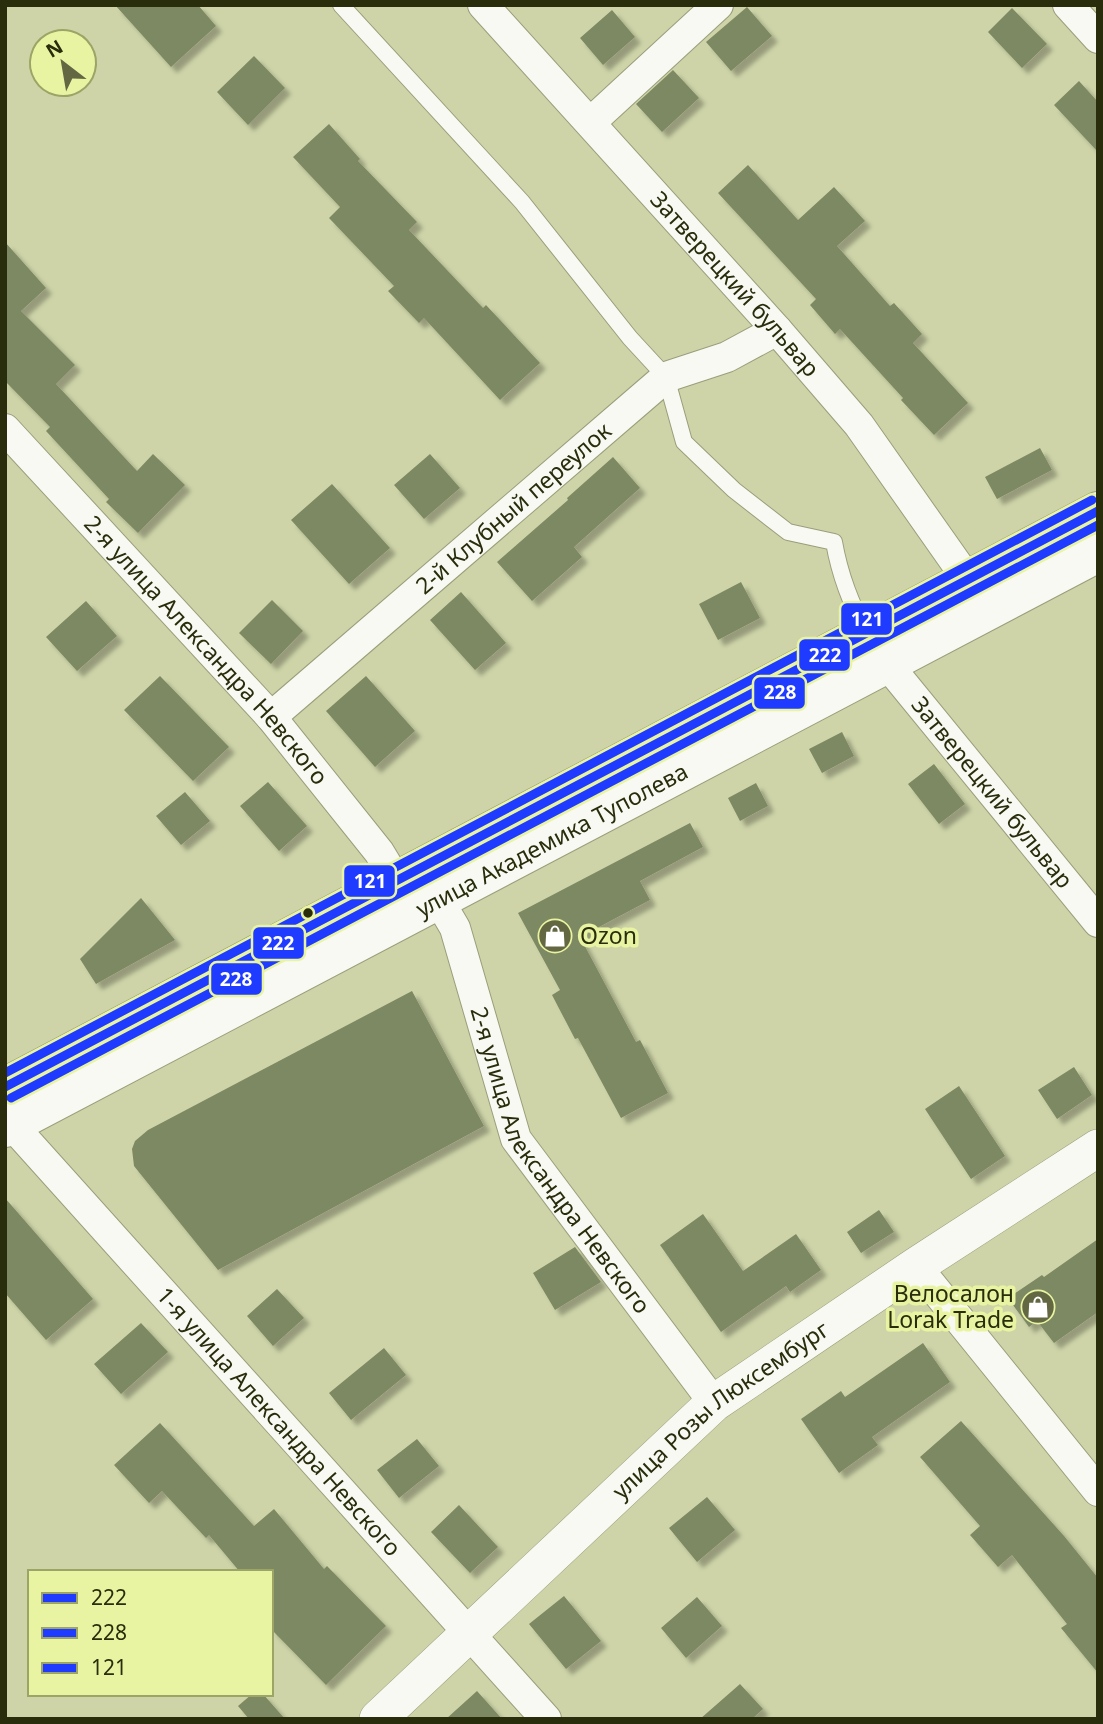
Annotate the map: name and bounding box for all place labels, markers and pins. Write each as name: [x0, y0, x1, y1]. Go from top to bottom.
unlabelled marker: [301, 906, 315, 920]
shop icon: Ozon: [536, 917, 574, 955]
place label: Ozon: [580, 919, 637, 951]
place label: Велосалон Lorak Trade: [887, 1277, 1014, 1335]
shop icon: Велосалон Lorak Trade: [1019, 1288, 1057, 1326]

